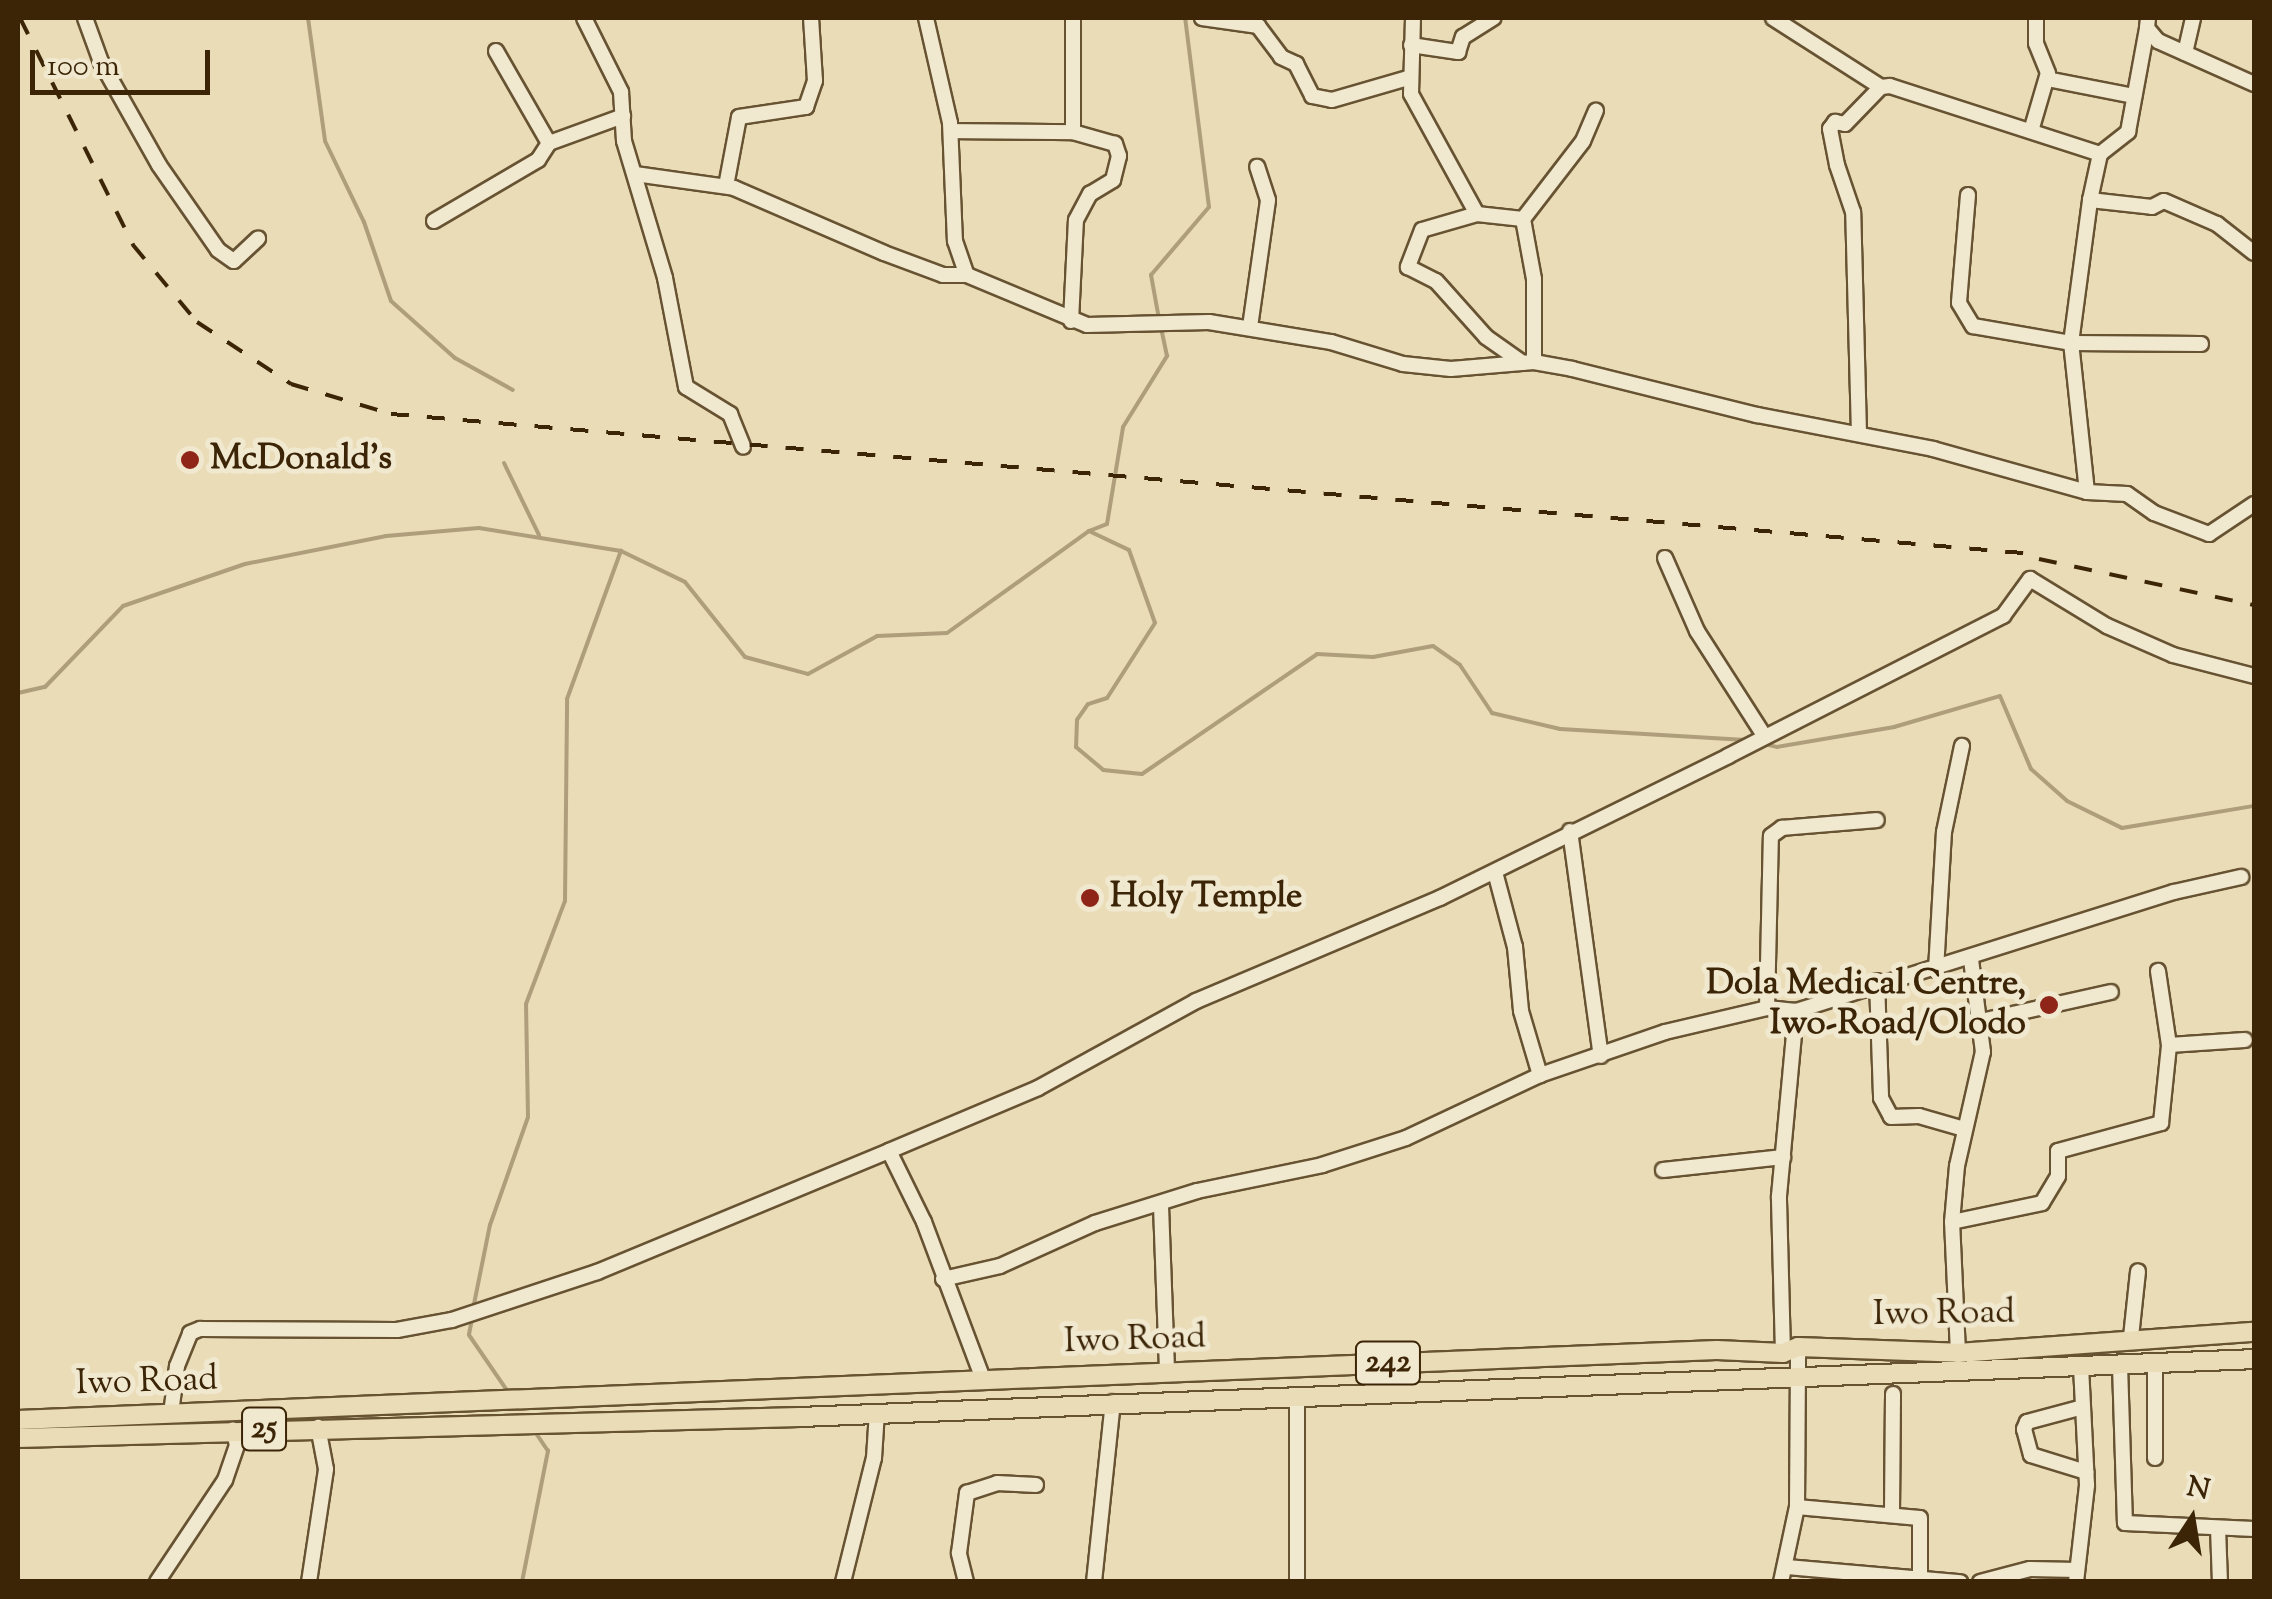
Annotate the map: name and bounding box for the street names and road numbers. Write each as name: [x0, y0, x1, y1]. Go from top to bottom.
street label: Iwo Road: [1873, 1293, 2015, 1337]
street label: Iwo Road: [1063, 1318, 1207, 1364]
road number: 242: [1353, 1336, 1423, 1390]
street label: Iwo Road: [75, 1360, 219, 1406]
road number: 25: [239, 1402, 289, 1456]

